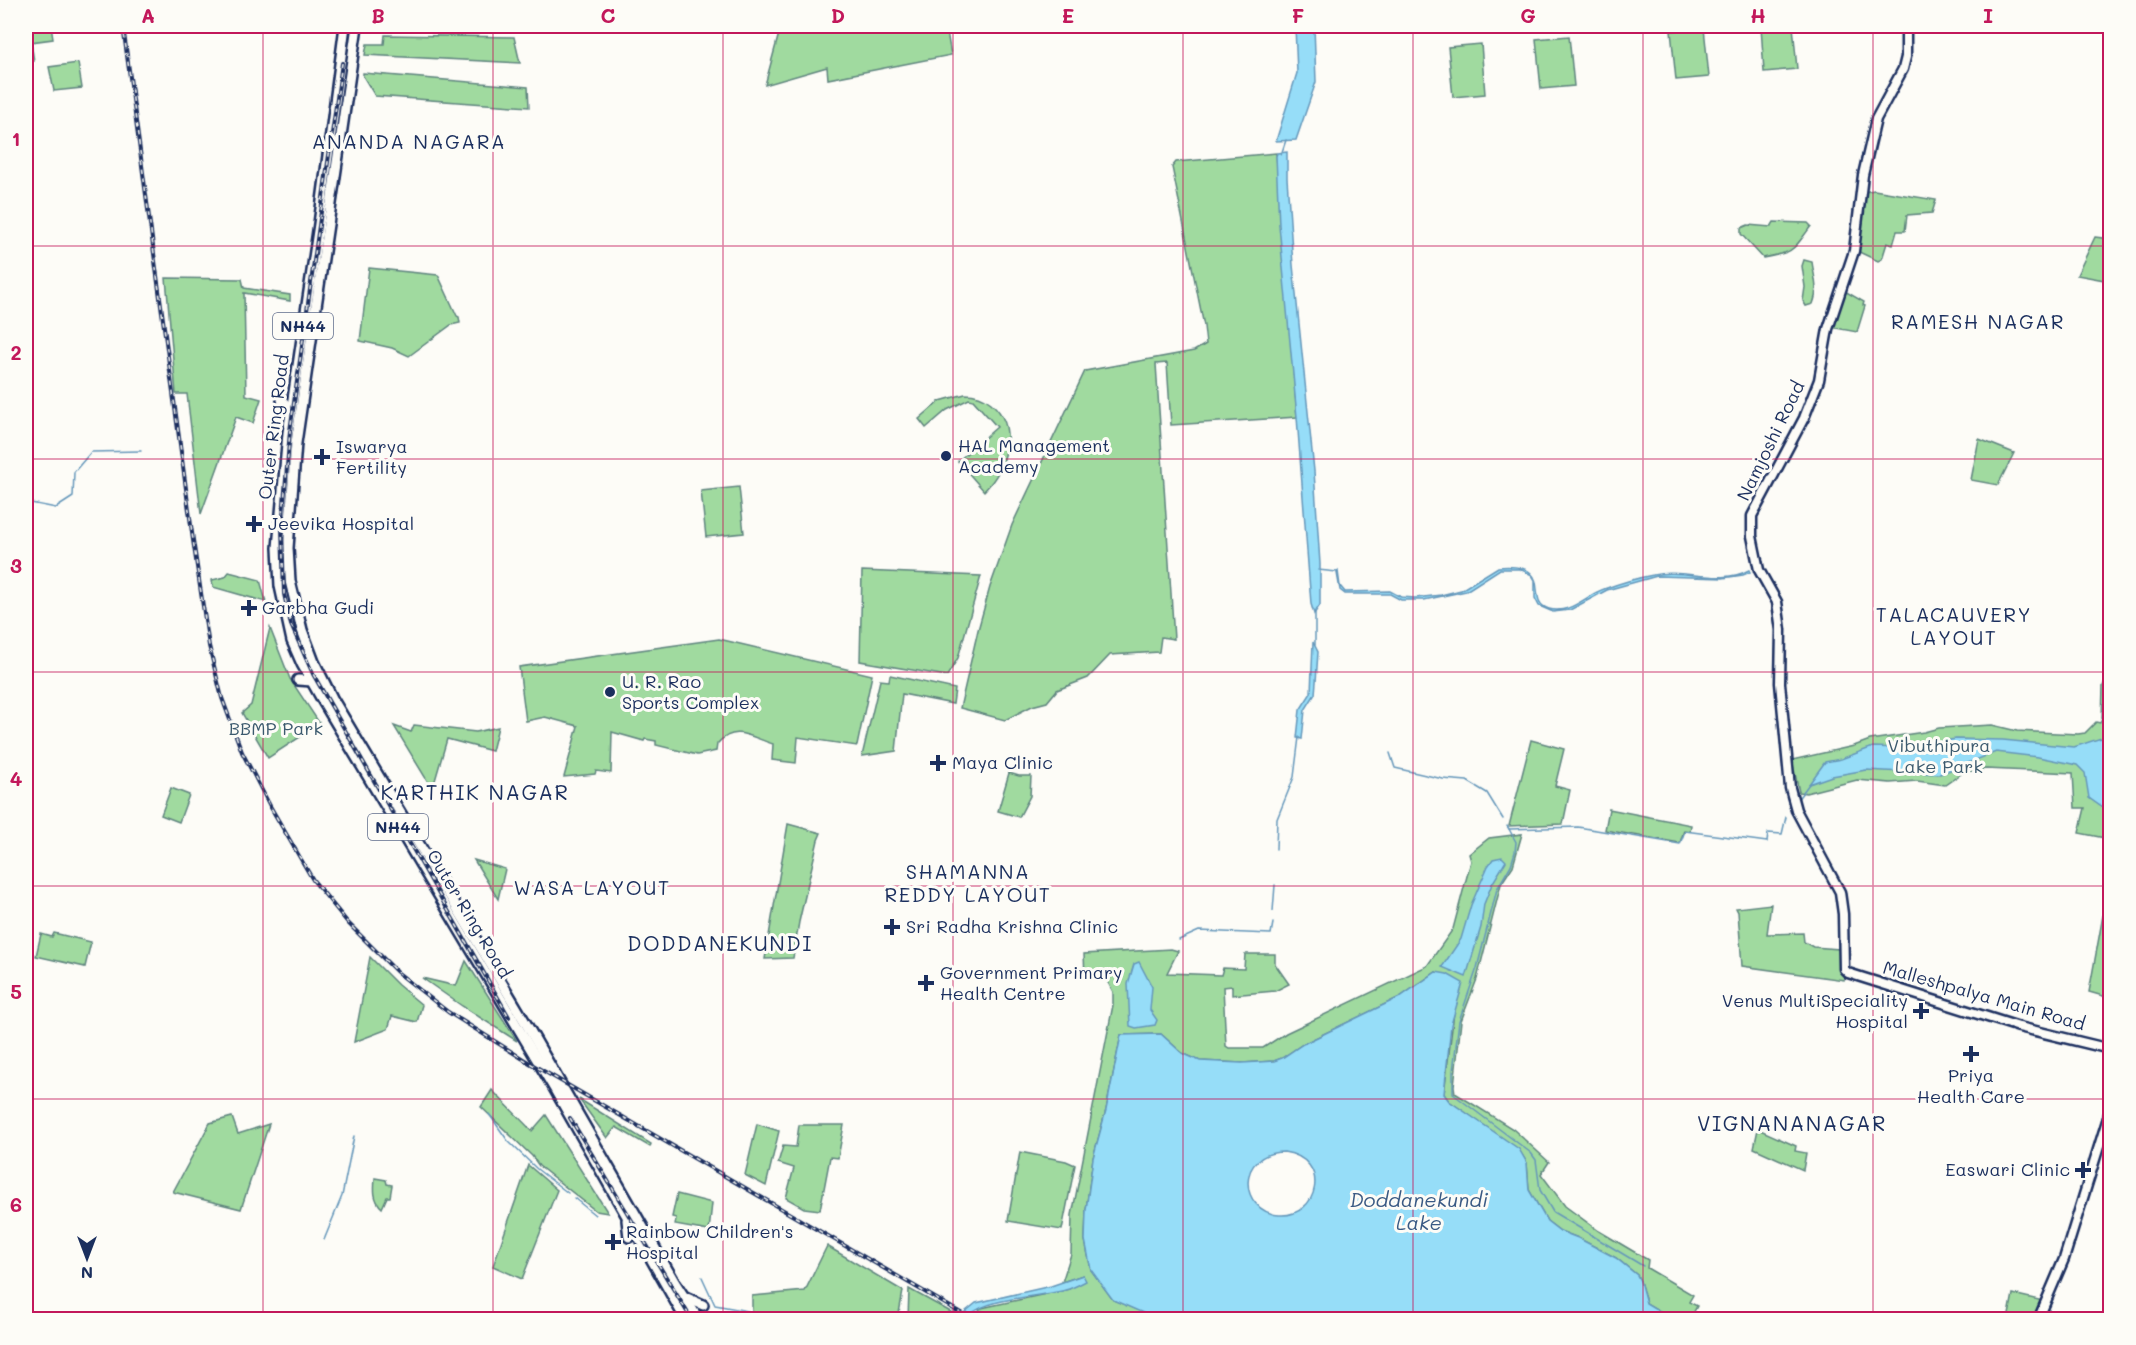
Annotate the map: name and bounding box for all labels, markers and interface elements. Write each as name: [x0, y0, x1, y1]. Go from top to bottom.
text: A: [141, 2, 155, 28]
text: B: [371, 2, 385, 28]
text: C: [601, 2, 616, 28]
text: D: [831, 2, 845, 28]
text: E: [1062, 2, 1074, 28]
text: F: [1292, 2, 1305, 28]
text: G: [1520, 2, 1536, 28]
text: H: [1750, 2, 1766, 28]
text: I: [1983, 2, 1993, 28]
text: 1: [12, 125, 20, 151]
district label: ANANDA NAGARA: [312, 128, 506, 154]
district label: RAMESH NAGAR: [1891, 308, 2065, 334]
road number: NH44: [273, 313, 333, 339]
text: 2: [10, 339, 22, 365]
street label: Outer Ring Road: [252, 353, 294, 501]
street label: Namjoshi Road: [1731, 377, 1810, 505]
place label: HAL Management Academy: [958, 433, 1110, 478]
place label: Iswarya Fertility: [336, 434, 407, 479]
marker: Iswarya Fertility: [313, 448, 331, 466]
marker: HAL Management Academy: [939, 449, 953, 463]
place label: Jeevika Hospital: [268, 511, 414, 535]
marker: Jeevika Hospital: [245, 515, 263, 533]
text: 3: [10, 552, 22, 578]
place label: Garbha Gudi: [262, 595, 374, 619]
marker: Garbha Gudi: [240, 599, 258, 617]
district label: TALACAUVERY LAYOUT: [1876, 601, 2032, 650]
place label: U. R. Rao Sports Complex: [622, 669, 759, 714]
marker: U. R. Rao Sports Complex: [603, 685, 617, 699]
park label: BBMP Park: [229, 716, 323, 740]
park label: Vibuthipura Lake Park: [1887, 733, 1991, 778]
place label: Maya Clinic: [952, 750, 1053, 774]
marker: Maya Clinic: [929, 754, 947, 772]
text: 4: [10, 765, 23, 791]
district label: KARTHIK NAGAR: [380, 778, 570, 805]
road number: NH44: [368, 814, 428, 840]
street label: Outer Ring Road: [422, 845, 518, 982]
district label: SHAMANNA REDDY LAYOUT: [884, 858, 1052, 907]
district label: WASA LAYOUT: [513, 874, 671, 900]
place label: Sri Radha Krishna Clinic: [906, 914, 1118, 938]
marker: Sri Radha Krishna Clinic: [883, 918, 901, 936]
district label: DODDANEKUNDI: [627, 929, 813, 956]
street label: Malleshpalya Main Road: [1880, 955, 2088, 1035]
place label: Government Primary Health Centre: [940, 960, 1122, 1005]
marker: Government Primary Health Centre: [917, 974, 935, 992]
text: 5: [10, 978, 22, 1004]
place label: Venus MultiSpeciality Hospital: [1722, 988, 1908, 1033]
marker: Venus MultiSpeciality Hospital: [1912, 1002, 1930, 1020]
marker: Priya Health Care: [1962, 1045, 1980, 1063]
place label: Priya Health Care: [1917, 1063, 2025, 1108]
district label: VIGNANANAGAR: [1697, 1109, 1887, 1136]
place label: Easwari Clinic: [1945, 1157, 2070, 1181]
marker: Easwari Clinic: [2074, 1161, 2092, 1179]
water label: Doddanekundi Lake: [1350, 1186, 1489, 1235]
text: 6: [10, 1191, 22, 1217]
place label: Rainbow Children's Hospital: [626, 1219, 793, 1264]
north arrow: [57, 1228, 117, 1288]
marker: Rainbow Children's Hospital: [604, 1233, 622, 1251]
text: N: [81, 1263, 93, 1284]

